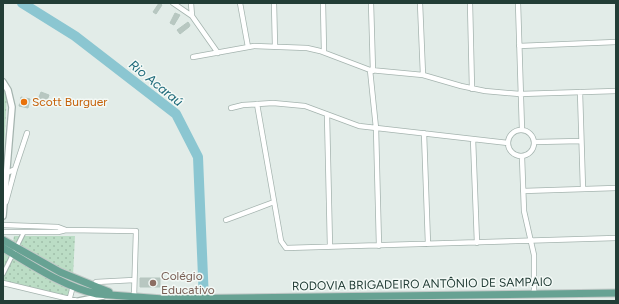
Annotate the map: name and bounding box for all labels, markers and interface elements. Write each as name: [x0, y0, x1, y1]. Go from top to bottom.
water label: Rio Acaraú: [126, 57, 186, 109]
place label: Scott Burguer: [32, 95, 107, 109]
marker: Scott Burguer: [19, 97, 29, 107]
place label: Colégio Educativo: [161, 269, 215, 297]
street label: RODOVIA BRIGADEIRO ANTÔNIO DE SAMPAIO: [292, 275, 552, 293]
marker: Colégio Educativo: [148, 278, 158, 288]

